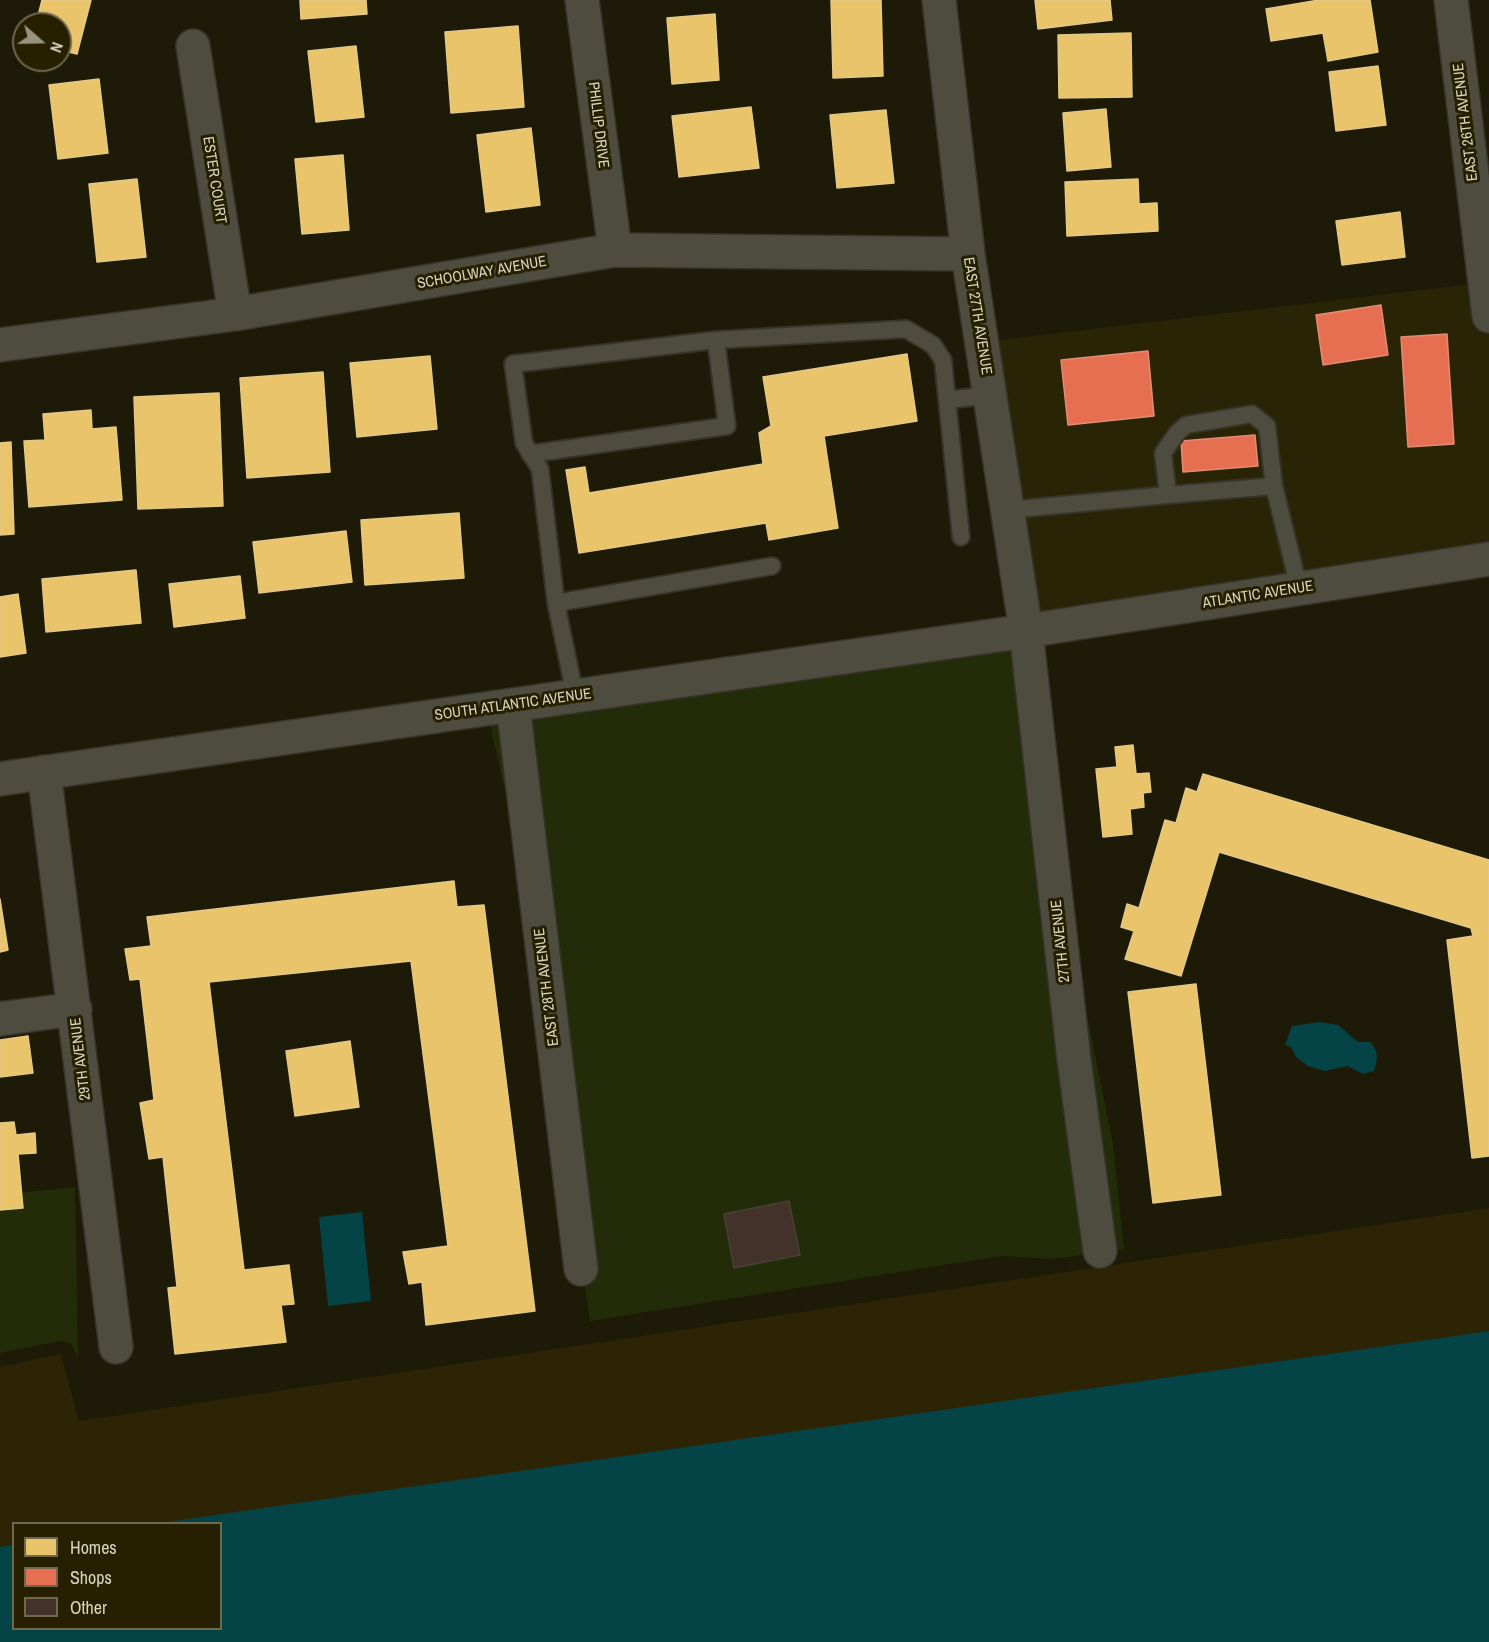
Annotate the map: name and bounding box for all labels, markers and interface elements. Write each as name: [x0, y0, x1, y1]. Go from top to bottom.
north arrow: [12, 12, 72, 72]
text: N: [45, 39, 69, 56]
street label: EAST 26TH AVENUE: [1450, 62, 1482, 182]
street label: PHILLIP DRIVE: [584, 81, 612, 169]
street label: ESTER COURT: [198, 135, 230, 225]
street label: SCHOOLWAY AVENUE: [416, 253, 548, 293]
street label: EAST 27TH AVENUE: [959, 256, 995, 376]
street label: ATLANTIC AVENUE: [1201, 577, 1315, 613]
street label: SOUTH ATLANTIC AVENUE: [433, 685, 593, 725]
street label: 27TH AVENUE: [1048, 899, 1074, 983]
street label: EAST 28TH AVENUE: [531, 927, 563, 1047]
street label: 29TH AVENUE: [67, 1017, 95, 1101]
legend: [12, 1522, 222, 1630]
text: Homes: [70, 1535, 117, 1560]
text: Shops: [70, 1565, 112, 1590]
text: Other: [70, 1595, 107, 1620]

